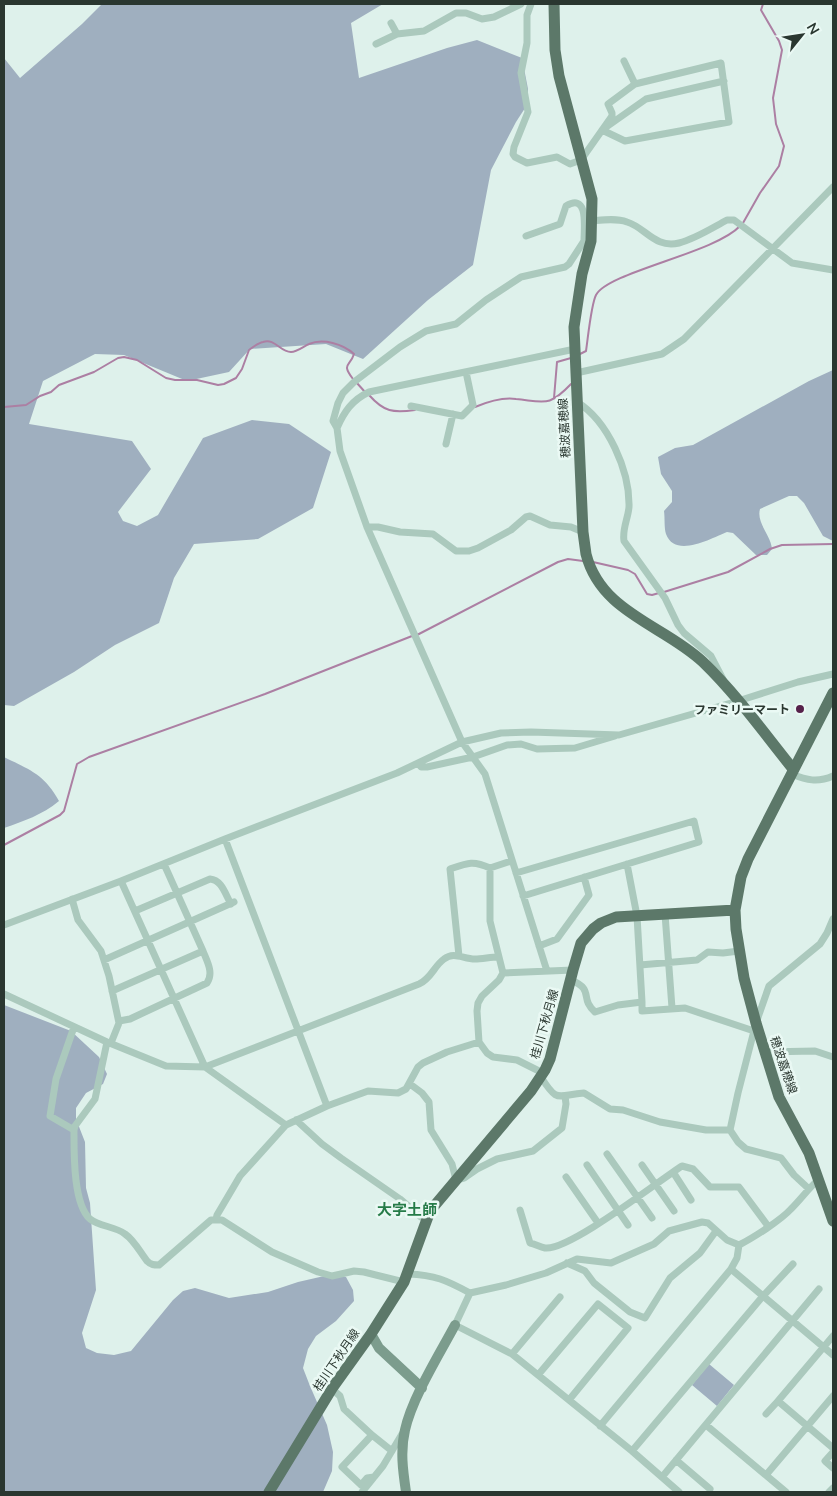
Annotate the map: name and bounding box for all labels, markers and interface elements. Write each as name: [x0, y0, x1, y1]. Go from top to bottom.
north arrow: [777, 10, 827, 60]
text: N: [803, 19, 824, 38]
street label: 穂波嘉穂線: [555, 398, 573, 458]
place label: ファミリーマート: [694, 702, 790, 717]
marker: ファミリーマート: [794, 703, 806, 715]
street label: 桂川下秋月線: [527, 987, 561, 1061]
street label: 穂波嘉穂線: [767, 1034, 801, 1096]
district label: 大字土師: [377, 1200, 437, 1219]
street label: 桂川下秋月線: [310, 1326, 362, 1394]

